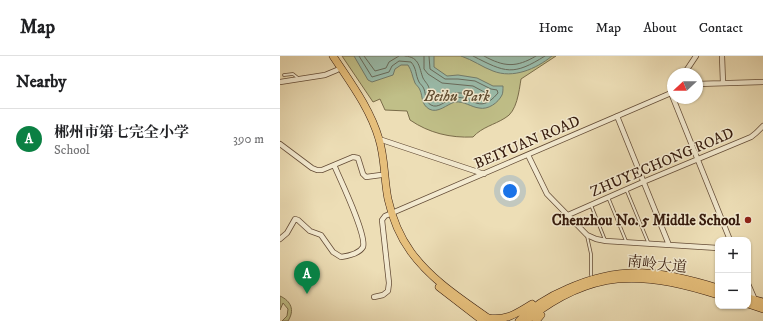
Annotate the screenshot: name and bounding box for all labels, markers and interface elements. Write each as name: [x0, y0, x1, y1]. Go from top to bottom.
text: Map: [20, 16, 55, 39]
text: Home: [539, 19, 573, 37]
text: Map: [595, 19, 621, 37]
text: About: [643, 19, 677, 37]
text: Contact: [699, 19, 743, 37]
north arrow: [667, 68, 703, 104]
text: Nearby: [16, 71, 66, 93]
park label: Beihu Park: [423, 87, 490, 106]
street label: BEIYUAN ROAD: [471, 112, 583, 173]
text: 郴州市第七完全小学: [54, 123, 189, 142]
street label: ZHUYECHONG ROAD: [588, 124, 737, 201]
text: A: [25, 131, 33, 147]
text: 390 m: [233, 131, 264, 147]
text: School: [54, 142, 90, 158]
your location: [500, 181, 520, 201]
place label: Chenzhou No. 5 Middle School: [552, 211, 740, 230]
marker: Chenzhou No. 5 Middle School: [743, 215, 753, 225]
map controls: [715, 237, 751, 309]
button: +: [715, 237, 751, 273]
street label: 南岭大道: [626, 252, 688, 277]
pin: A: [294, 261, 320, 294]
button: −: [715, 273, 751, 309]

